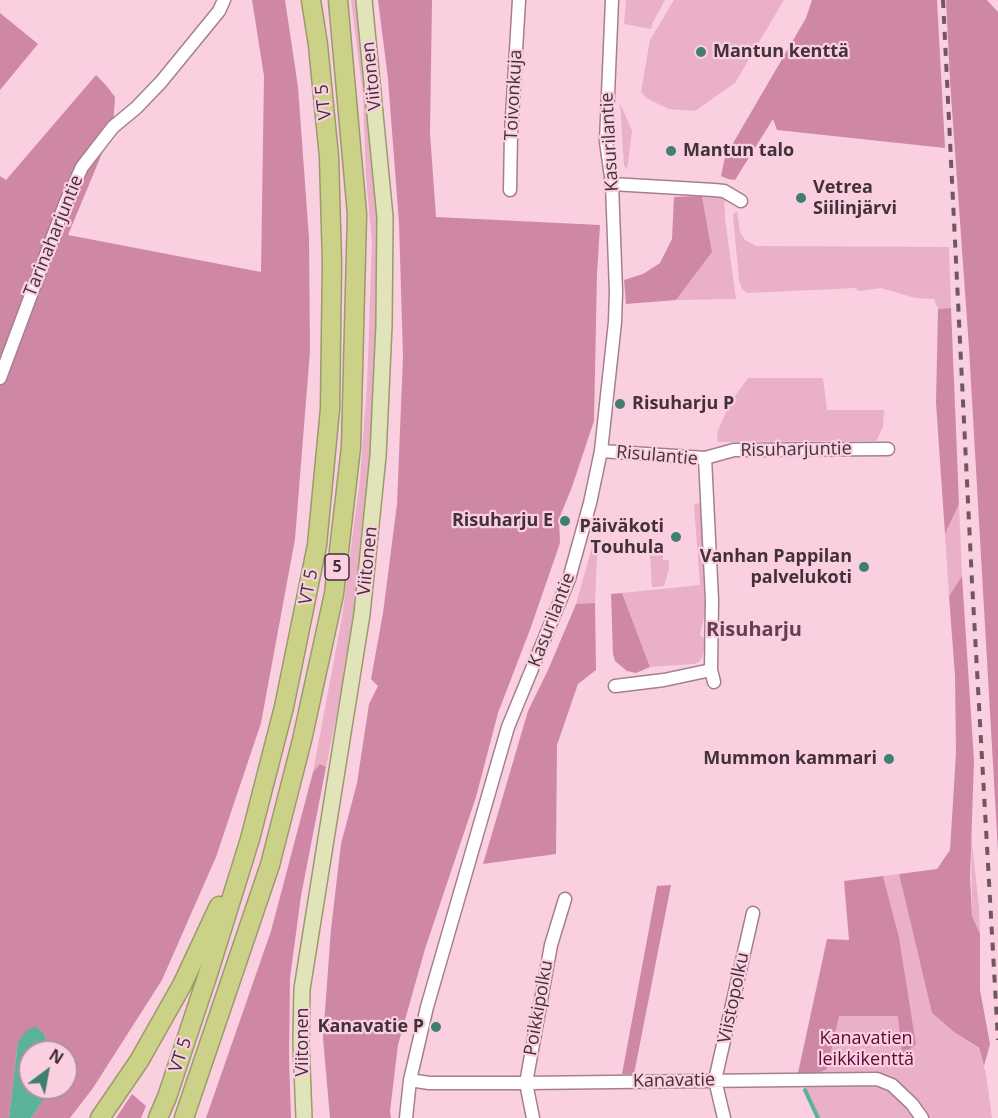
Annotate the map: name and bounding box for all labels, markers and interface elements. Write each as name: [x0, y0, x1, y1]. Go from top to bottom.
street label: Viitonen: [358, 40, 386, 112]
place label: Mantun kenttä: [713, 41, 849, 63]
marker: Mantun kenttä: [694, 45, 708, 59]
street label: Toivonkuja: [501, 49, 527, 141]
street label: VT 5: [311, 83, 337, 121]
street label: Kasurilantie: [597, 92, 623, 192]
place label: Mantun talo: [683, 140, 794, 162]
marker: Mantun talo: [664, 144, 678, 158]
street label: Tarinaharjuntie: [20, 172, 88, 300]
place label: Vetrea Siilinjärvi: [813, 177, 897, 219]
marker: Vetrea Siilinjärvi: [794, 191, 808, 205]
place label: Risuharju P: [632, 393, 734, 415]
marker: Risuharju P: [613, 397, 627, 411]
street label: Risuharjuntie: [740, 438, 852, 462]
street label: Risulantie: [615, 442, 699, 470]
place label: Risuharju E: [452, 510, 553, 532]
marker: Risuharju E: [558, 514, 572, 528]
place label: Päiväkoti Touhula: [580, 516, 664, 558]
street label: Viitonen: [354, 525, 382, 597]
marker: Päiväkoti Touhula: [669, 530, 683, 544]
place label: Vanhan Pappilan palvelukoti: [700, 546, 852, 588]
road number: 5: [325, 554, 349, 580]
marker: Vanhan Pappilan palvelukoti: [857, 560, 871, 574]
street label: VT 5: [295, 567, 323, 607]
street label: Kasurilantie: [524, 570, 580, 670]
district label: Risuharju: [706, 618, 802, 642]
place label: Mummon kammari: [703, 748, 877, 770]
marker: Mummon kammari: [882, 752, 896, 766]
street label: Viistopolku: [714, 951, 754, 1045]
street label: Poikkipolku: [520, 959, 558, 1057]
street label: Viitonen: [292, 1007, 314, 1077]
place label: Kanavatie P: [317, 1016, 424, 1038]
marker: Kanavatie P: [429, 1020, 443, 1034]
park label: Kanavatien leikkikenttä: [818, 1028, 914, 1070]
street label: VT 5: [165, 1035, 197, 1075]
north arrow: [18, 1040, 78, 1100]
text: N: [45, 1044, 68, 1069]
street label: Kanavatie: [633, 1069, 715, 1093]

